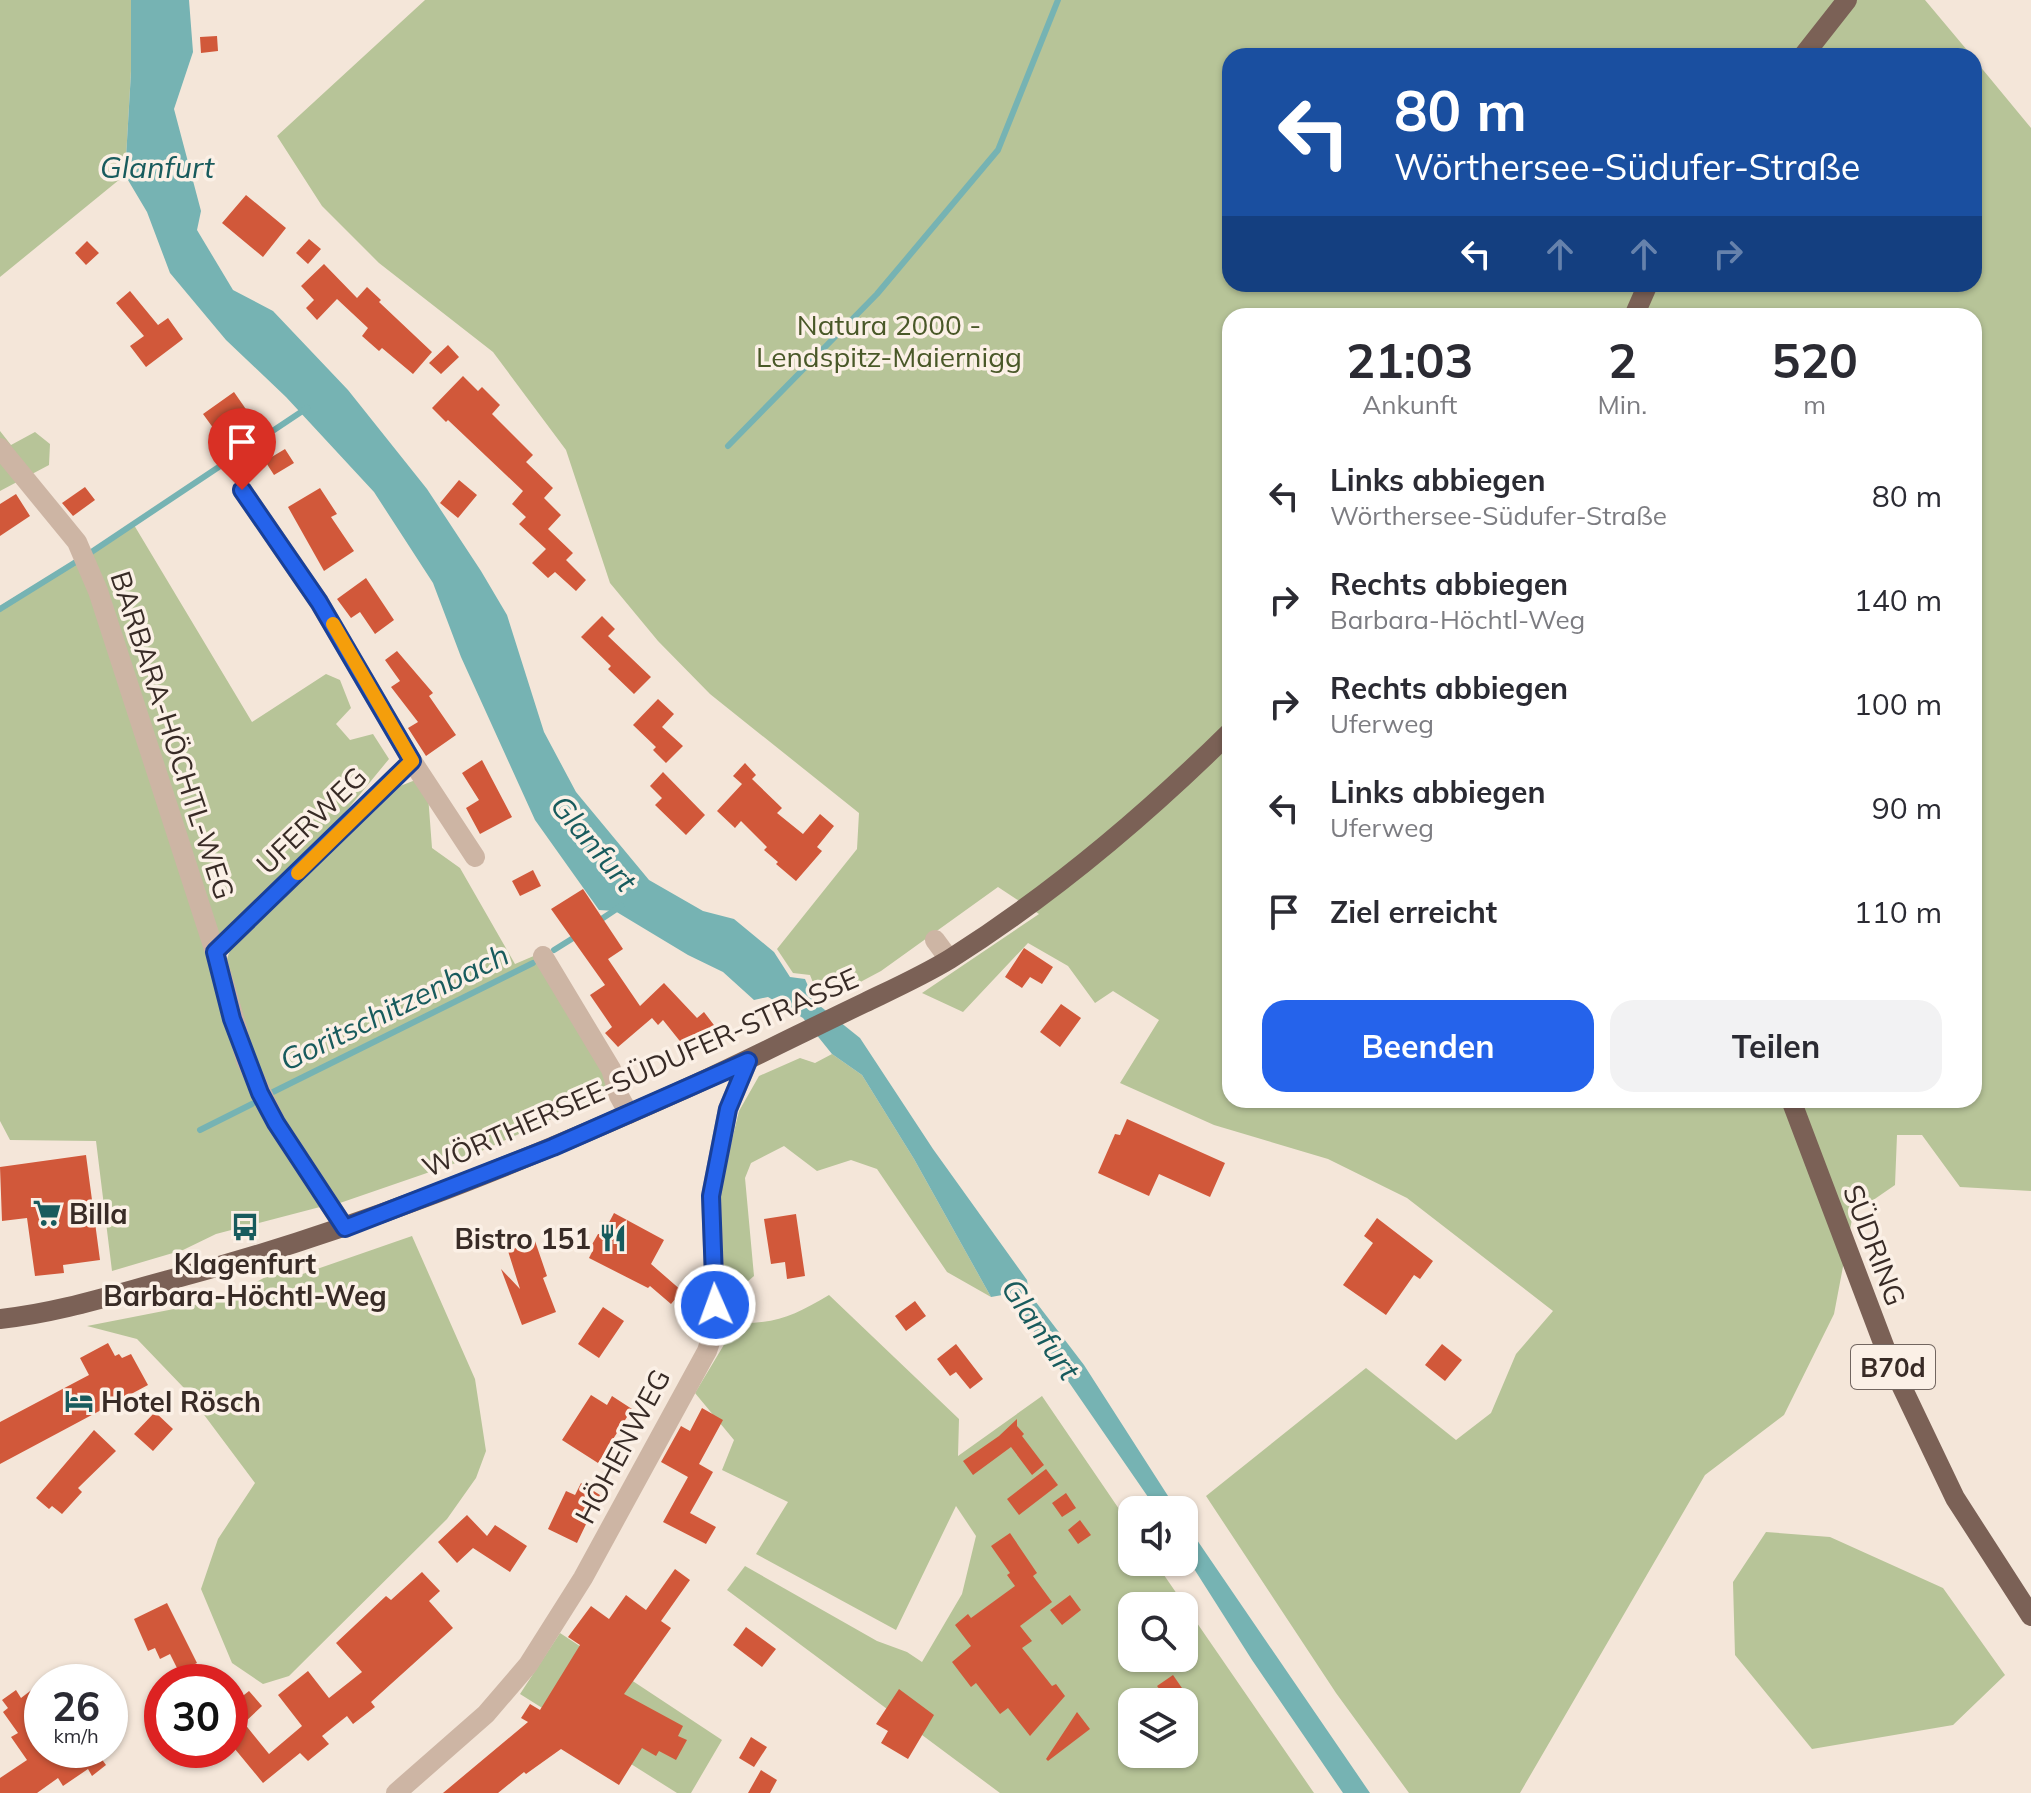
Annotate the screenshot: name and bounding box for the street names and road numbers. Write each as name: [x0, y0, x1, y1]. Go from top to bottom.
street label: BARBARA-HÖCHTL-WEG: [103, 567, 243, 903]
street label: UFERWEG: [249, 759, 373, 881]
street label: WÖRTHERSEE-SÜDUFER-STRASSE: [417, 960, 863, 1184]
street label: SÜDRING: [1836, 1180, 1914, 1310]
road number: B70d: [1851, 1345, 1935, 1389]
street label: HÖHENWEG: [567, 1363, 677, 1529]

